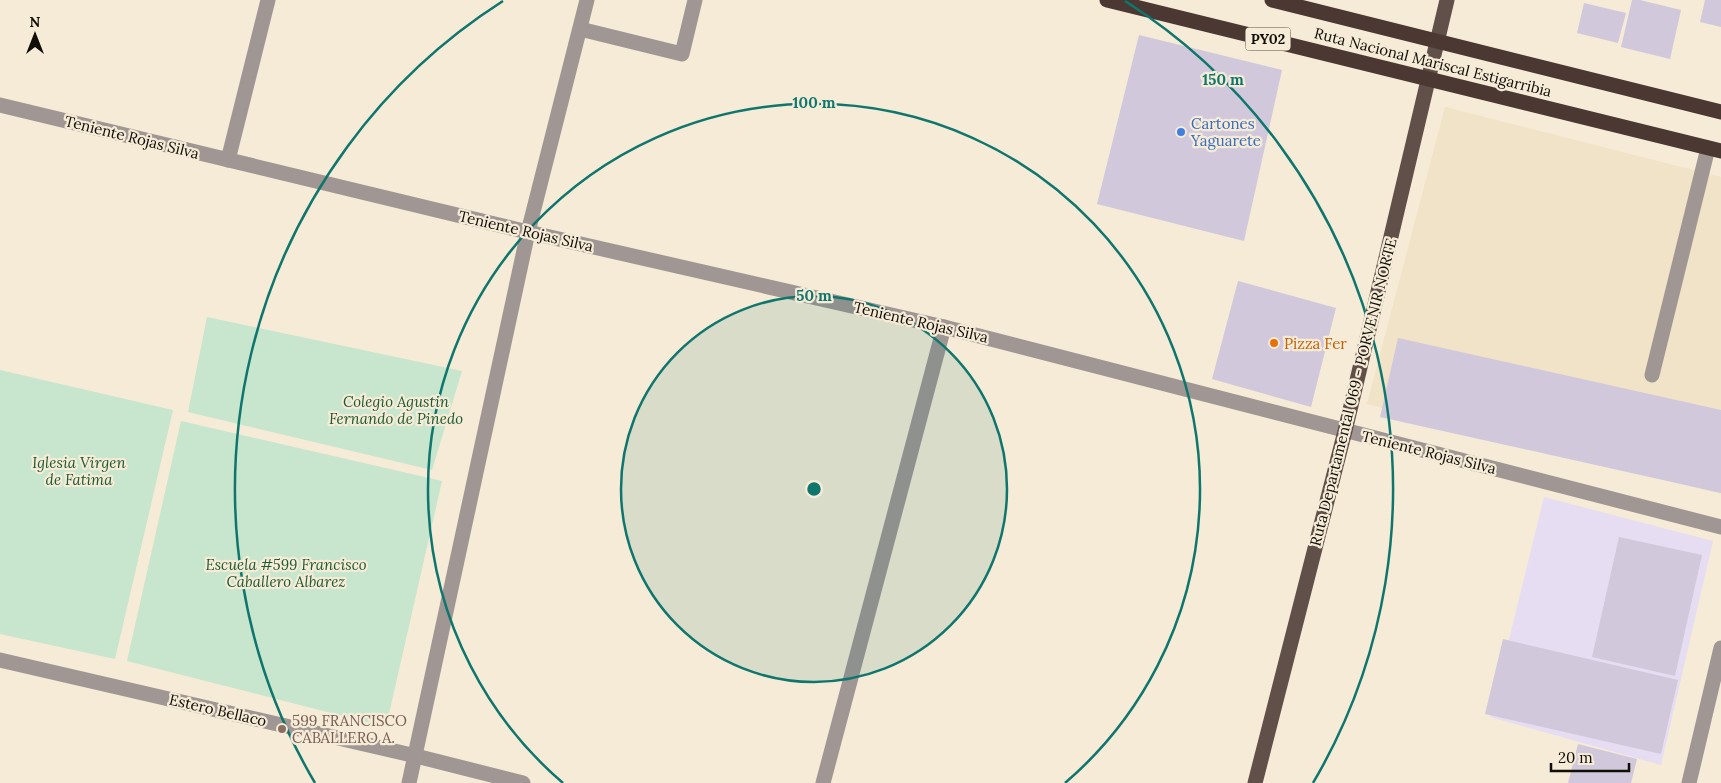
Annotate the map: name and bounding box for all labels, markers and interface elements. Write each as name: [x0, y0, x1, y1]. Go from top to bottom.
north arrow: [10, 10, 60, 60]
text: N: [30, 13, 41, 31]
street label: Ruta Nacional Mariscal Estigarribia: [1312, 23, 1554, 101]
road number: PY02: [1246, 28, 1290, 50]
text: 150 m: [1202, 70, 1244, 89]
text: 100 m: [793, 93, 836, 112]
street label: Teniente Rojas Silva: [63, 111, 201, 163]
place label: Cartones Yaguarete: [1190, 114, 1261, 150]
marker: Cartones Yaguarete: [1175, 126, 1187, 138]
street label: Teniente Rojas Silva: [457, 206, 595, 256]
street label: Ruta Departamental 069 - PORVENIR NORTE: [1305, 236, 1401, 548]
text: 50 m: [796, 286, 832, 305]
street label: Teniente Rojas Silva: [852, 297, 990, 347]
place label: Pizza Fer: [1284, 334, 1347, 353]
marker: Pizza Fer: [1268, 337, 1280, 349]
park label: Colegio Agustin Fernando de Pinedo: [329, 392, 463, 428]
street label: Teniente Rojas Silva: [1360, 426, 1498, 478]
park label: Iglesia Virgen de Fatima: [32, 453, 126, 489]
centre of rings: [805, 480, 823, 498]
park label: Escuela #599 Francisco Caballero Albarez: [205, 555, 367, 591]
street label: Estero Bellaco: [167, 690, 269, 730]
place label: 599 FRANCISCO CABALLERO A.: [292, 711, 407, 747]
marker: 599 FRANCISCO CABALLERO A.: [276, 723, 288, 735]
scale bar: [1551, 740, 1628, 772]
text: 20 m: [1558, 748, 1593, 767]

